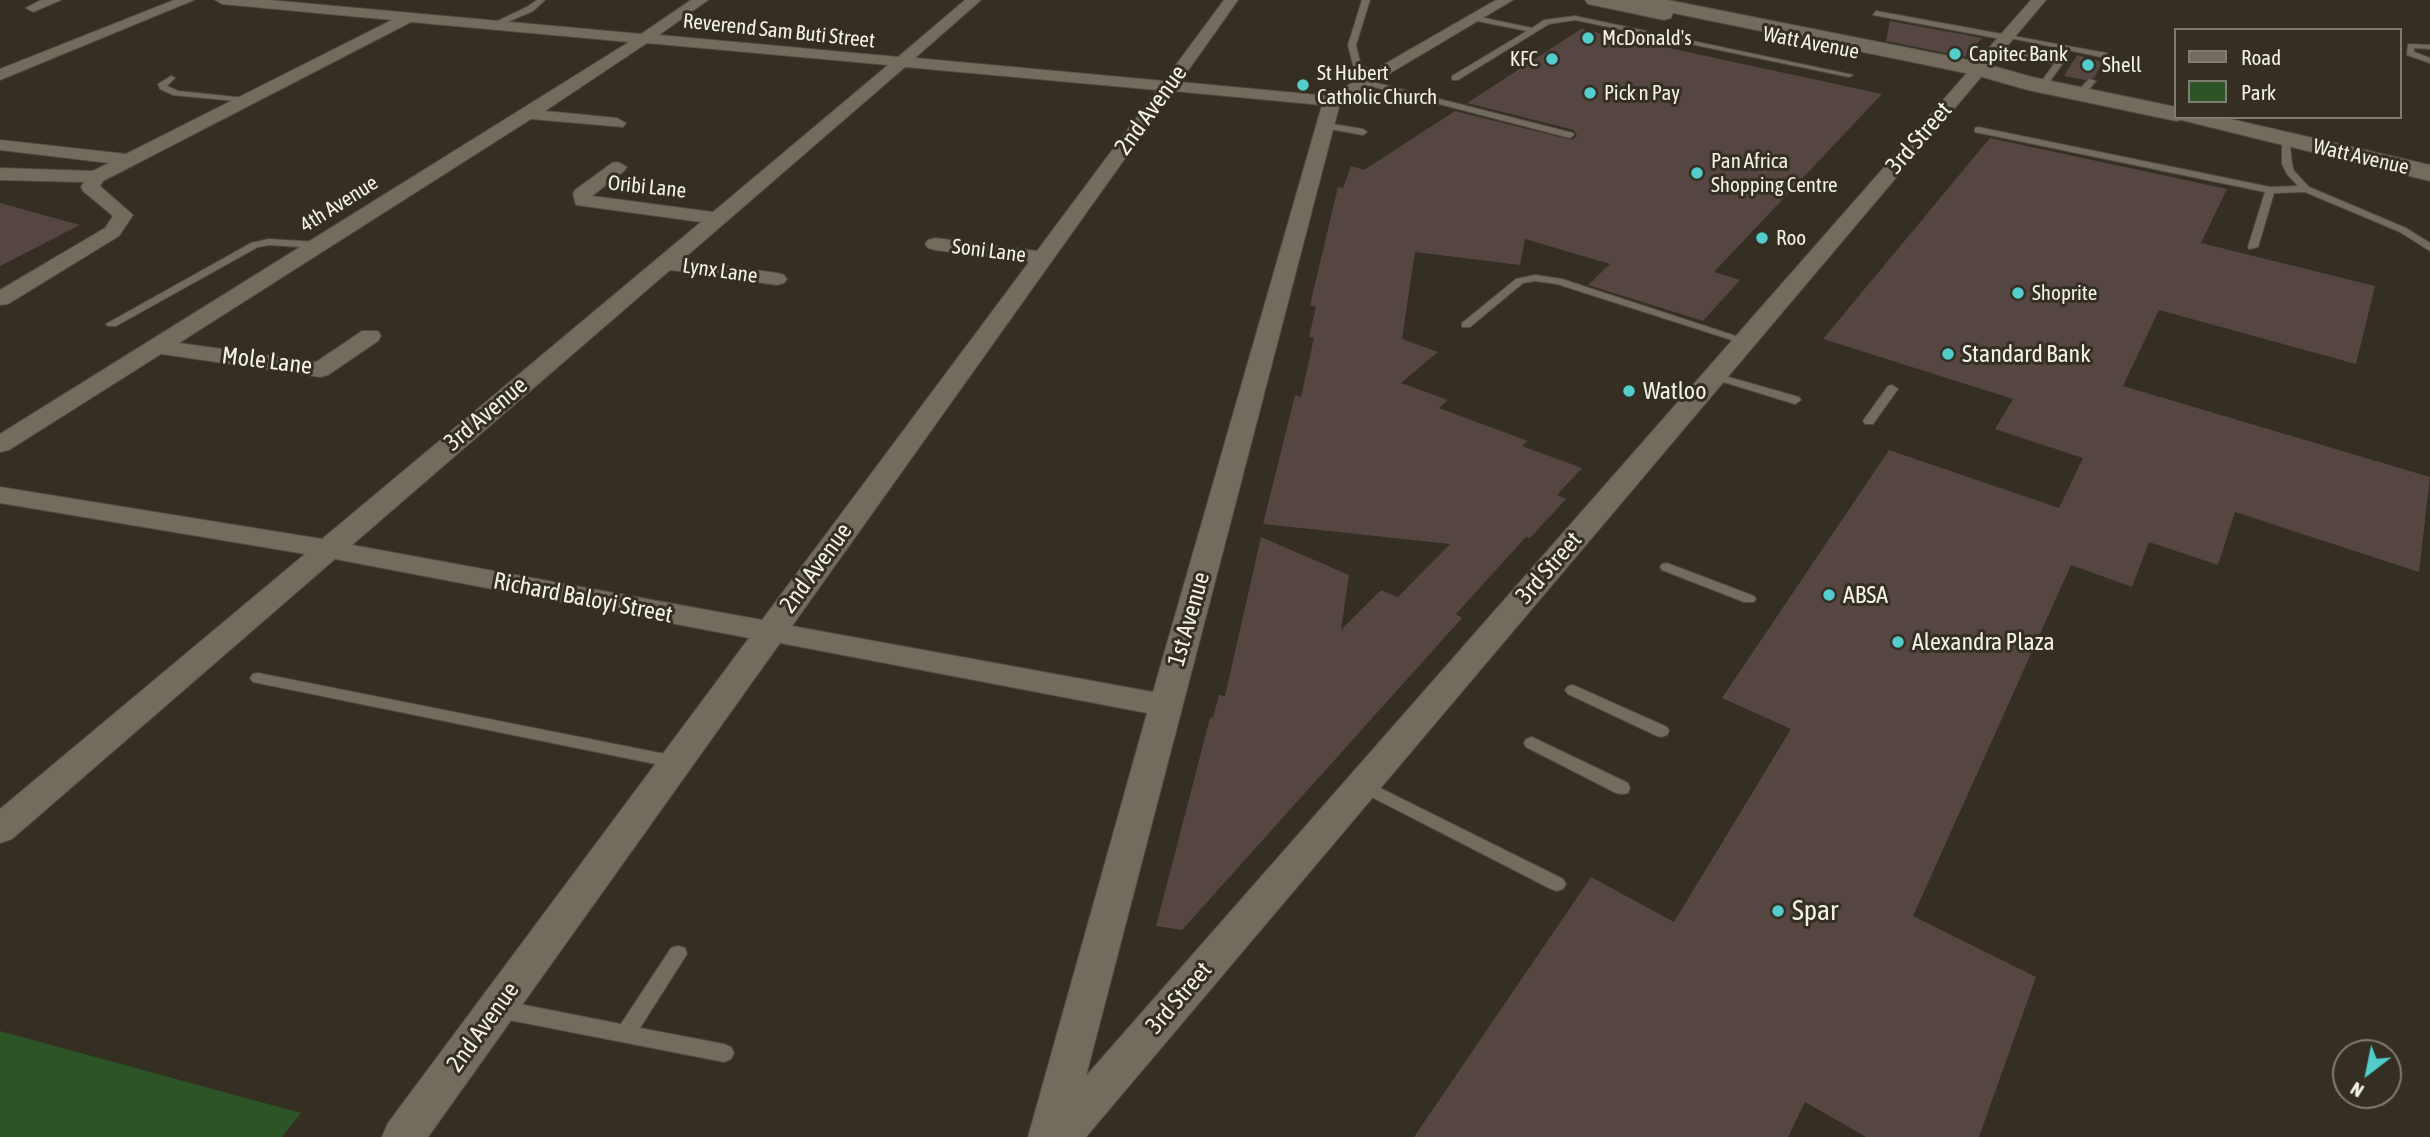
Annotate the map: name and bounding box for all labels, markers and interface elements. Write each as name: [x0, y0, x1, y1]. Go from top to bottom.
street label: Reverend Sam Buti Street: [682, 8, 876, 54]
street label: Watt Avenue: [1761, 21, 1861, 65]
place label: McDonald's: [1602, 25, 1692, 51]
legend: [2174, 28, 2402, 119]
marker: McDonald's: [1580, 30, 1596, 46]
place label: Capitec Bank: [1969, 41, 2068, 67]
text: Road: [2241, 45, 2281, 69]
place label: KFC: [1510, 46, 1538, 72]
marker: Capitec Bank: [1947, 46, 1963, 62]
marker: KFC: [1544, 51, 1560, 67]
place label: Shell: [2102, 52, 2142, 78]
marker: Shell: [2080, 57, 2096, 73]
street label: 2nd Avenue: [1109, 59, 1193, 161]
place label: St Hubert Catholic Church: [1317, 60, 1437, 110]
marker: St Hubert Catholic Church: [1295, 77, 1311, 93]
place label: Pick n Pay: [1604, 80, 1680, 106]
text: Park: [2241, 80, 2276, 104]
marker: Pick n Pay: [1582, 85, 1598, 101]
street label: 3rd Street: [1880, 96, 1958, 180]
street label: Watt Avenue: [2311, 134, 2411, 180]
place label: Pan Africa Shopping Centre: [1711, 148, 1838, 198]
marker: Pan Africa Shopping Centre: [1689, 165, 1705, 181]
street label: 4th Avenue: [295, 170, 383, 238]
street label: Oribi Lane: [607, 170, 687, 204]
place label: Roo: [1776, 225, 1806, 251]
marker: Roo: [1754, 230, 1770, 246]
street label: Soni Lane: [951, 234, 1027, 268]
street label: Lynx Lane: [681, 253, 759, 289]
place label: Shoprite: [2032, 280, 2097, 306]
marker: Shoprite: [2010, 285, 2026, 301]
place label: Standard Bank: [1962, 340, 2091, 368]
street label: Mole Lane: [220, 341, 314, 381]
marker: Standard Bank: [1940, 346, 1956, 362]
street label: 3rd Avenue: [439, 371, 533, 457]
place label: Watloo: [1643, 377, 1706, 405]
marker: Watloo: [1621, 383, 1637, 399]
street label: 2nd Avenue: [774, 517, 858, 619]
street label: 3rd Street: [1510, 526, 1588, 610]
street label: Richard Baloyi Street: [491, 567, 675, 629]
street label: 1st Avenue: [1162, 569, 1216, 669]
place label: ABSA: [1843, 581, 1888, 609]
marker: ABSA: [1821, 587, 1837, 603]
place label: Alexandra Plaza: [1912, 628, 2055, 656]
marker: Alexandra Plaza: [1890, 634, 1906, 650]
place label: Spar: [1792, 894, 1838, 928]
marker: Spar: [1770, 903, 1786, 919]
street label: 3rd Street: [1140, 956, 1218, 1040]
street label: 2nd Avenue: [441, 976, 525, 1078]
north arrow: [2332, 1039, 2402, 1109]
text: N: [2346, 1078, 2368, 1102]

